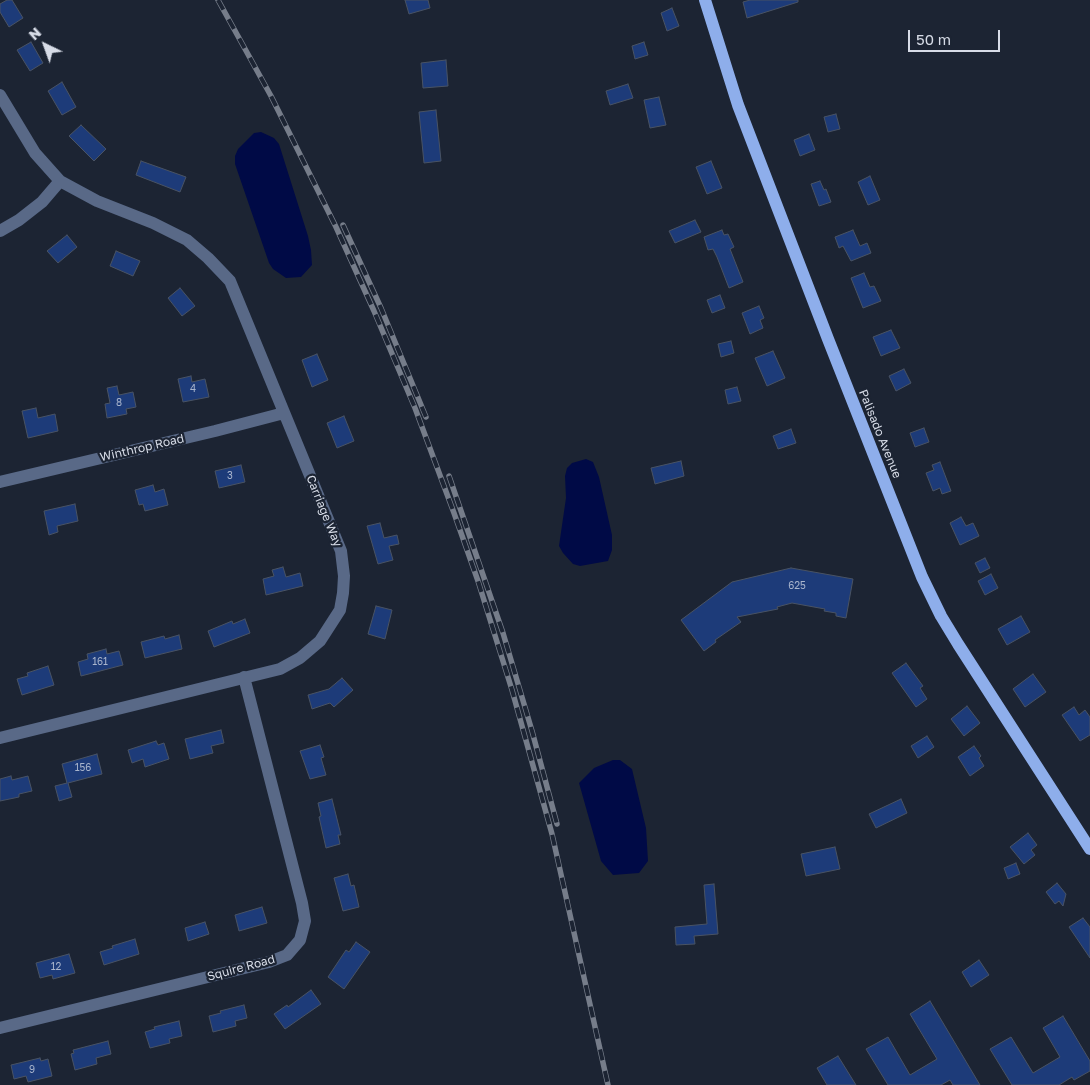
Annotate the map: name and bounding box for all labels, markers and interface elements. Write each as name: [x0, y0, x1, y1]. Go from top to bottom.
north arrow: [20, 20, 70, 70]
scale bar: [910, 20, 1002, 52]
text: N: [25, 24, 44, 43]
text: 50 m: [916, 30, 951, 48]
house number: 4: [190, 383, 196, 395]
street label: Palisado Avenue: [856, 387, 904, 481]
house number: 8: [116, 397, 122, 409]
street label: Winthrop Road: [99, 431, 185, 465]
house number: 3: [227, 470, 233, 482]
street label: Carriage Way: [303, 473, 345, 549]
house number: 625: [788, 580, 806, 592]
house number: 161: [92, 656, 108, 668]
house number: 156: [75, 762, 91, 774]
street label: Squire Road: [206, 952, 276, 984]
house number: 12: [51, 961, 61, 973]
house number: 9: [29, 1064, 35, 1076]

